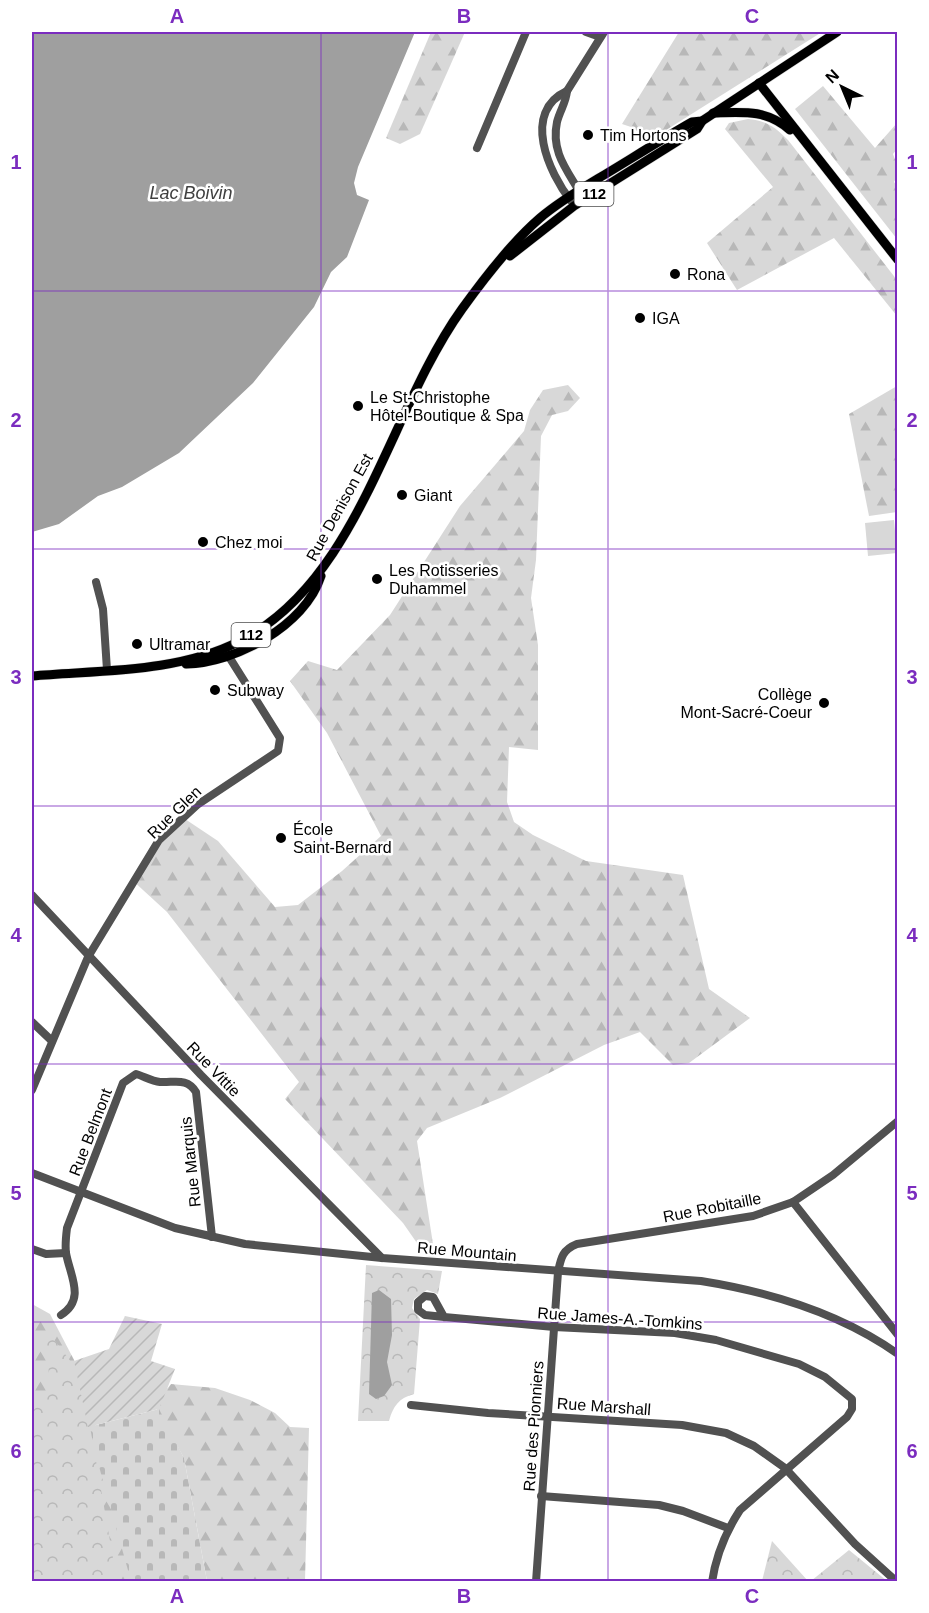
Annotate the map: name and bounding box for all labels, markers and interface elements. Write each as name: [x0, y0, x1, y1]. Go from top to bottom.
text: A: [170, 5, 184, 27]
text: B: [457, 5, 471, 27]
text: C: [745, 5, 759, 27]
north arrow: [812, 57, 872, 117]
text: N: [822, 66, 842, 87]
place label: Tim Hortons: [600, 127, 687, 144]
marker: Tim Hortons: [581, 128, 595, 142]
text: 1: [10, 151, 22, 173]
text: 1: [906, 151, 918, 173]
road number: 112: [574, 182, 614, 206]
water label: Lac Boivin: [149, 183, 233, 203]
place label: Rona: [687, 266, 725, 283]
marker: Rona: [668, 267, 682, 281]
place label: IGA: [652, 310, 680, 327]
marker: IGA: [633, 311, 647, 325]
place label: Le St-Christophe Hôtel-Boutique & Spa: [370, 389, 524, 424]
marker: Le St-Christophe Hôtel-Boutique & Spa: [351, 399, 365, 413]
text: 2: [10, 409, 22, 431]
text: 2: [906, 409, 918, 431]
street label: Rue Denison Est: [303, 450, 376, 564]
place label: Giant: [414, 487, 453, 504]
marker: Giant: [395, 488, 409, 502]
place label: Chez moi: [215, 534, 283, 551]
marker: Chez moi: [196, 535, 210, 549]
place label: Les Rotisseries Duhammel: [389, 562, 498, 597]
marker: Les Rotisseries Duhammel: [370, 572, 384, 586]
road number: 112: [232, 623, 270, 647]
place label: Ultramar: [149, 636, 211, 653]
marker: Ultramar: [130, 637, 144, 651]
text: 3: [10, 666, 22, 688]
text: 3: [906, 666, 918, 688]
place label: Subway: [227, 682, 284, 699]
marker: Subway: [208, 683, 222, 697]
place label: Collège Mont-Sacré-Coeur: [680, 686, 813, 721]
marker: Collège Mont-Sacré-Coeur: [817, 696, 831, 710]
street label: Rue Glen: [144, 783, 205, 842]
place label: École Saint-Bernard: [293, 820, 392, 856]
marker: École Saint-Bernard: [274, 831, 288, 845]
text: 4: [10, 924, 22, 946]
text: 4: [906, 924, 918, 946]
street label: Rue Vittie: [184, 1039, 244, 1100]
street label: Rue Belmont: [66, 1085, 115, 1178]
street label: Rue Marquis: [177, 1116, 204, 1208]
text: 5: [10, 1182, 22, 1204]
text: 5: [906, 1182, 918, 1204]
street label: Rue Robitaille: [662, 1190, 763, 1225]
street label: Rue Mountain: [417, 1239, 517, 1264]
street label: Rue James-A.-Tomkins: [537, 1304, 703, 1333]
street label: Rue des Pionniers: [520, 1360, 547, 1492]
street label: Rue Marshall: [556, 1395, 652, 1418]
text: 6: [10, 1440, 22, 1462]
text: 6: [906, 1440, 918, 1462]
text: A: [170, 1585, 184, 1607]
text: B: [457, 1585, 471, 1607]
text: C: [745, 1585, 759, 1607]

